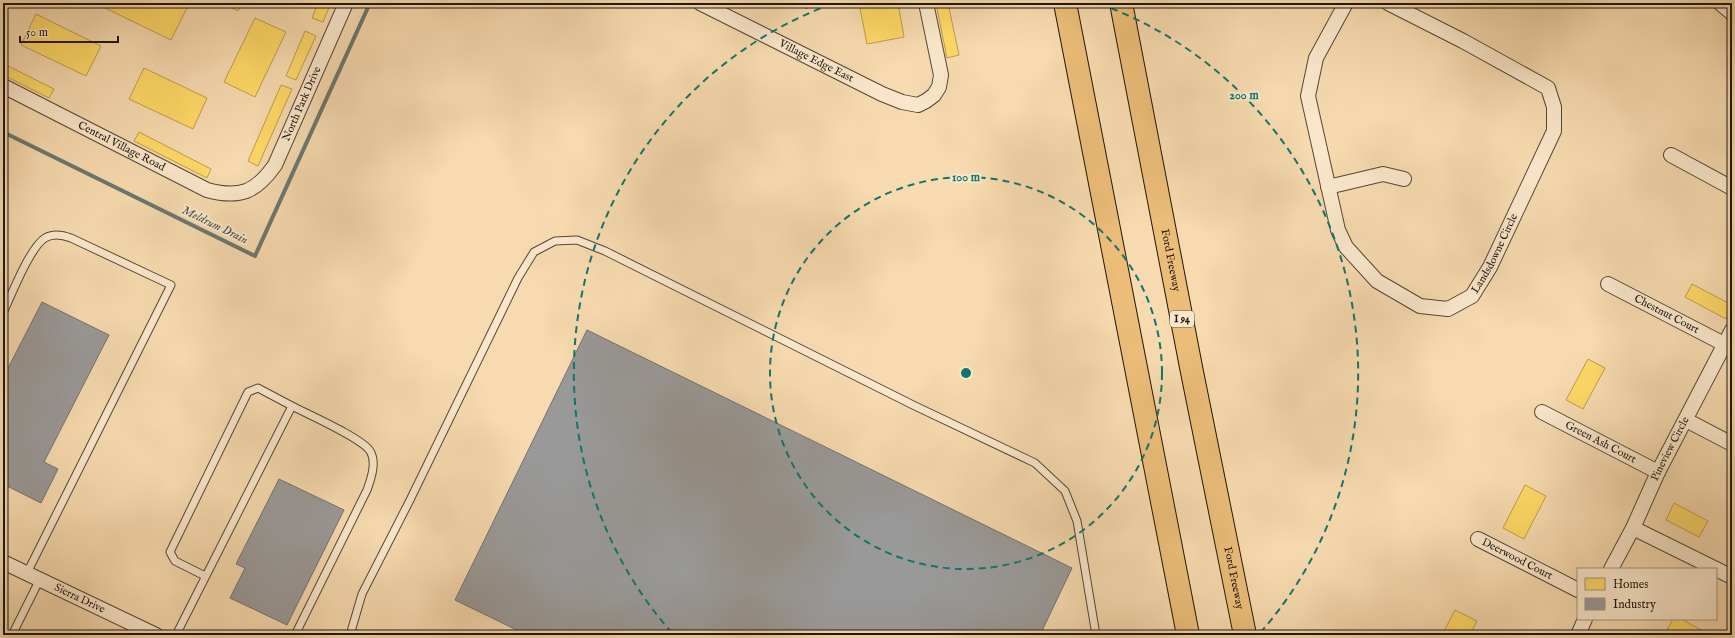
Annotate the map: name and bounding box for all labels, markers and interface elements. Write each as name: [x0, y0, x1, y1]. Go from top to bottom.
scale bar: [20, 18, 118, 44]
text: 50 m: [26, 25, 48, 40]
street label: Village Edge East: [776, 36, 856, 86]
street label: North Park Drive: [279, 64, 324, 143]
text: 200 m: [1229, 88, 1259, 103]
street label: Central Village Road: [76, 118, 168, 175]
text: 100 m: [952, 170, 981, 185]
water label: Meldrum Drain: [180, 203, 251, 248]
street label: Landsdowne Circle: [1468, 211, 1521, 296]
street label: Ford Freeway: [1158, 228, 1183, 293]
street label: Chestnut Court: [1632, 292, 1702, 337]
road number: I 94: [1170, 311, 1194, 327]
centre of rings: [959, 366, 973, 380]
street label: Pineview Circle: [1648, 414, 1693, 483]
street label: Green Ash Court: [1563, 418, 1639, 467]
street label: Deerwood Court: [1479, 535, 1555, 583]
street label: Ford Freeway: [1220, 546, 1247, 611]
legend: [1577, 568, 1717, 620]
text: Homes: [1613, 577, 1649, 592]
street label: Sierra Drive: [52, 581, 107, 617]
text: Industry: [1613, 597, 1656, 612]

